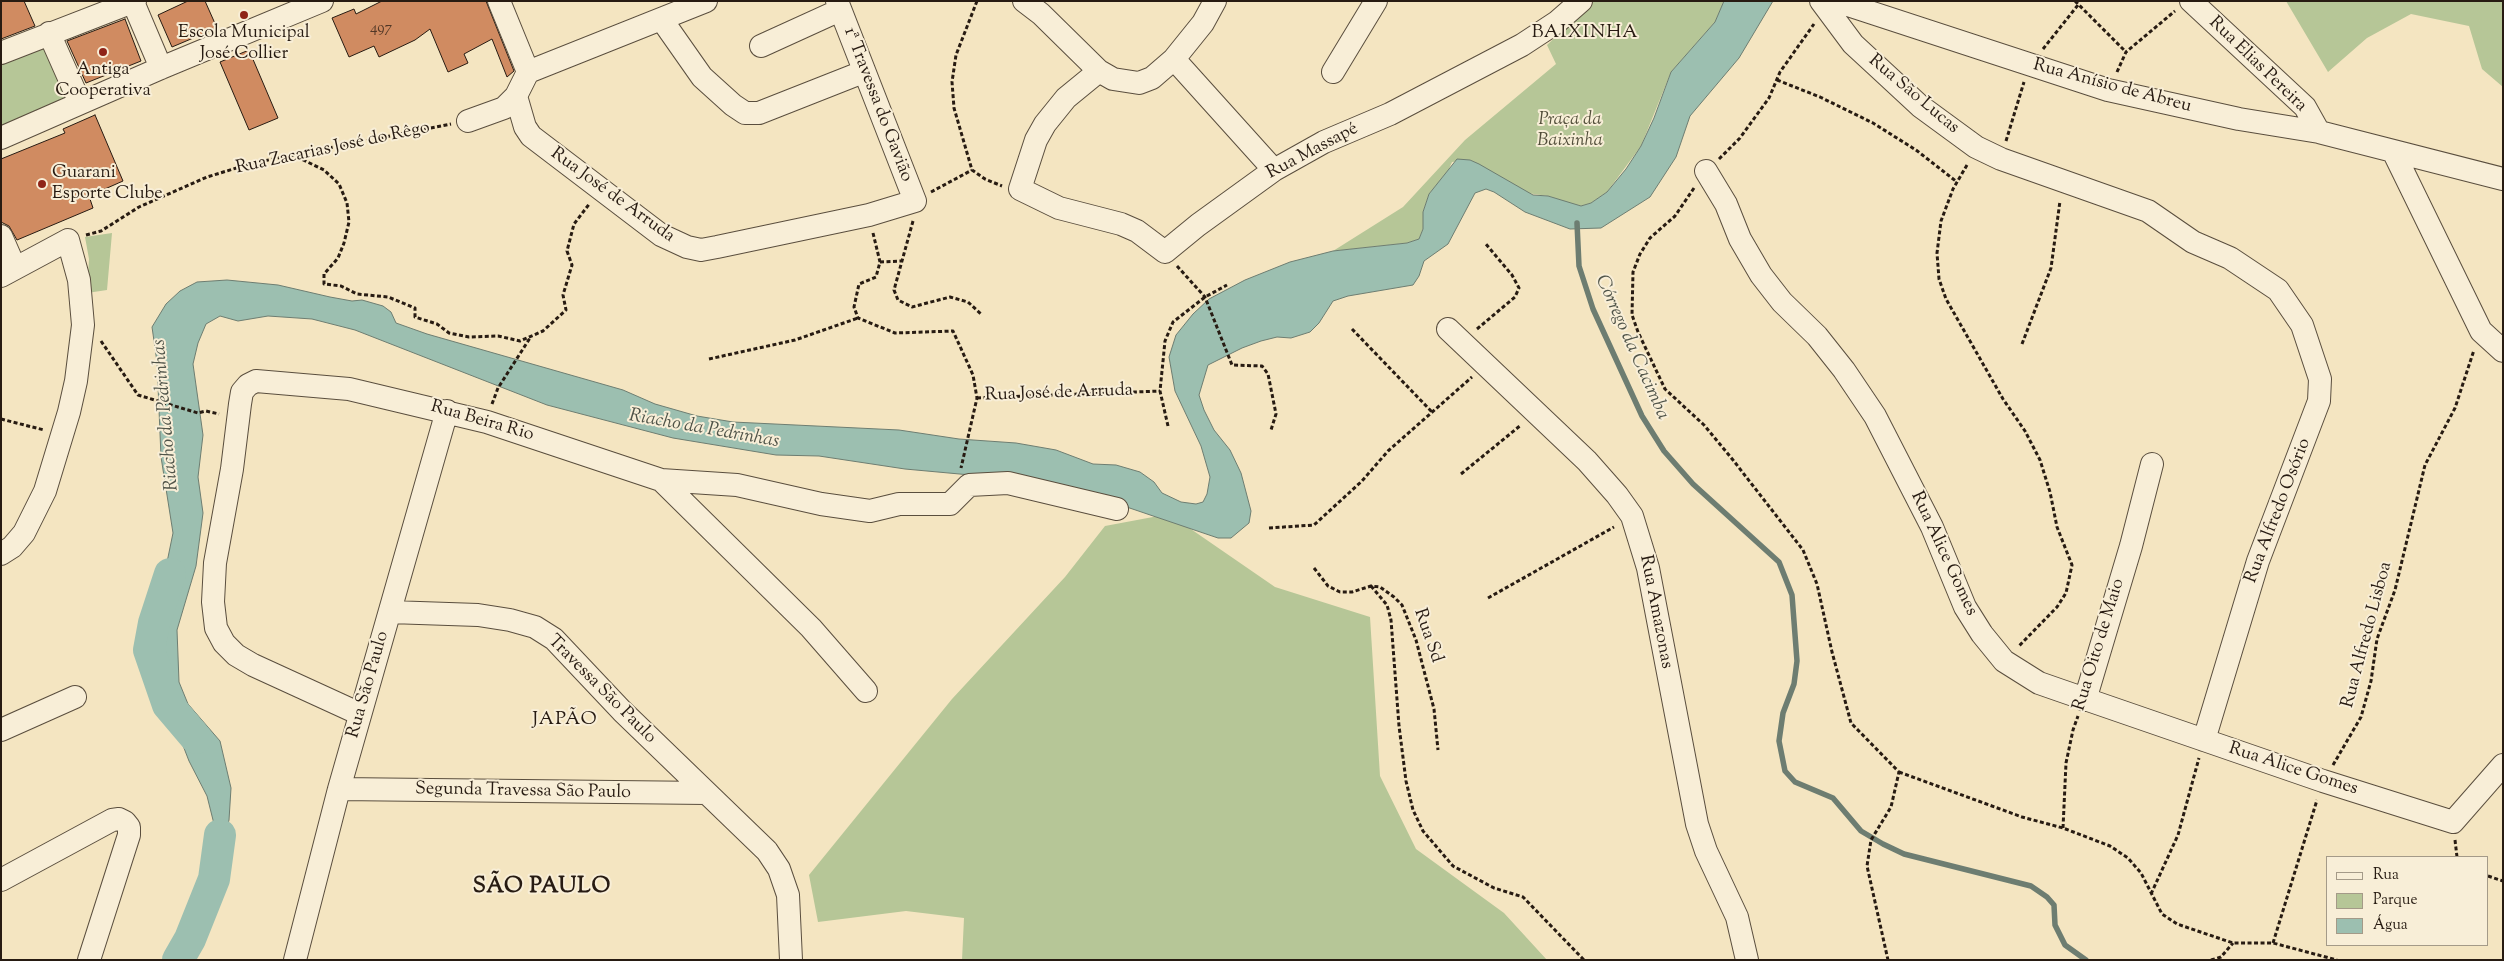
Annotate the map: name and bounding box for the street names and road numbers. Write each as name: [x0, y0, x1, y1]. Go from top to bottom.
street label: Rua Elias Pereira: [2203, 13, 2311, 117]
street label: 1ª Travessa do Gavião: [838, 25, 916, 185]
street label: Rua São Lucas: [1863, 51, 1963, 139]
street label: Rua Anísio de Abreu: [2030, 55, 2194, 119]
street label: Rua Zacarias José do Rêgo: [234, 118, 432, 180]
street label: Rua Massapé: [1264, 119, 1362, 185]
street label: Rua José de Arruda: [546, 144, 678, 248]
street label: Rua José de Arruda: [985, 381, 1133, 407]
street label: Rua Beira Rio: [428, 397, 536, 447]
street label: Rua Alfredo Osório: [2241, 436, 2317, 586]
street label: Rua Alice Gomes: [1905, 488, 1981, 620]
street label: Rua Amazonas: [1633, 553, 1677, 671]
street label: Rua Alfredo Lisboa: [2338, 560, 2398, 710]
street label: Rua Oito de Maio: [2070, 576, 2130, 714]
street label: Rua Sd: [1408, 606, 1446, 666]
street label: Rua São Paulo: [343, 629, 395, 741]
street label: Travessa São Paulo: [542, 631, 660, 749]
street label: Rua Alice Gomes: [2226, 739, 2360, 801]
street label: Segunda Travessa São Paulo: [415, 779, 631, 805]

